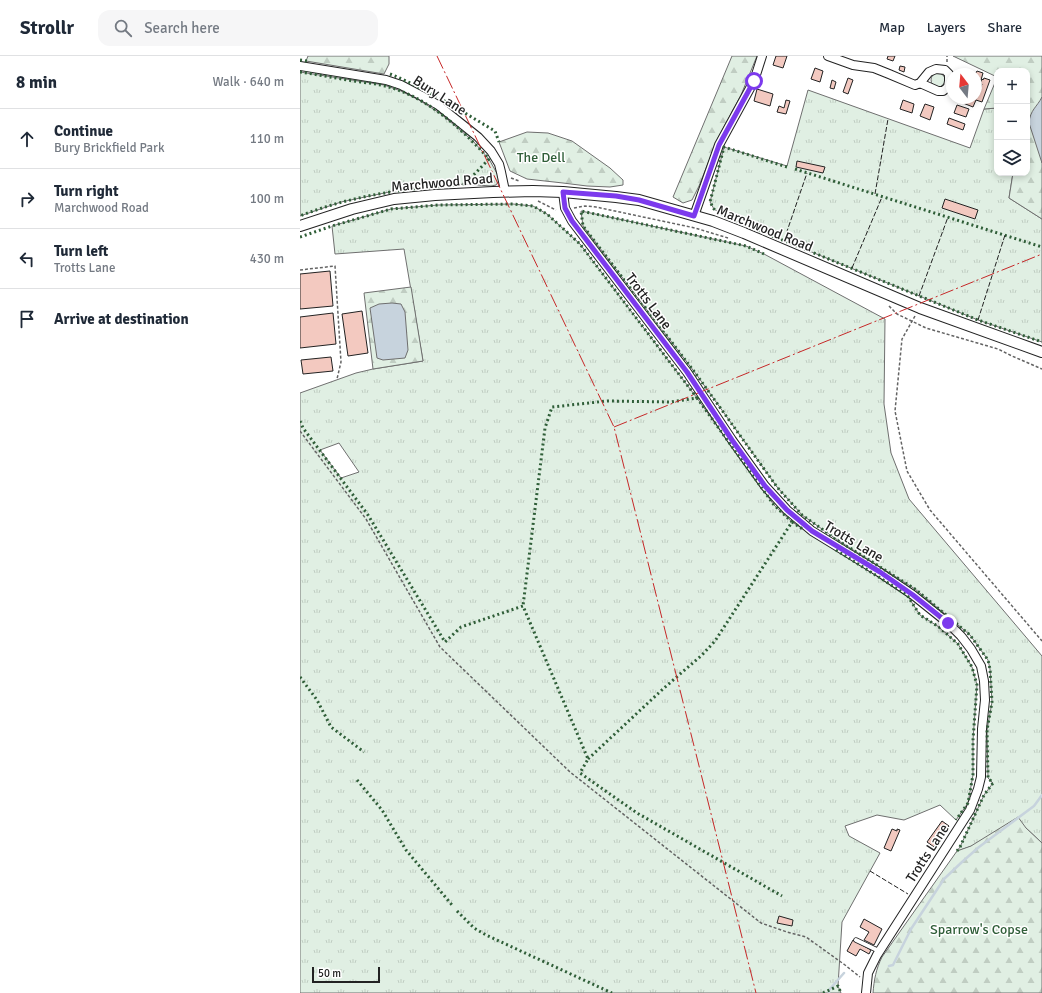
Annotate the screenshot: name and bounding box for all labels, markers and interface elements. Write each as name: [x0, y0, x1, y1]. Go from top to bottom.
search box: [98, 10, 378, 46]
text: Strollr: [20, 16, 74, 40]
icon: search: [112, 17, 134, 39]
text: Search here: [144, 19, 220, 37]
text: Map: [879, 19, 905, 36]
text: Layers: [927, 19, 966, 36]
text: Share: [988, 19, 1022, 36]
north arrow: [946, 68, 982, 104]
map controls: [994, 68, 1030, 176]
button: +: [994, 68, 1030, 104]
text: 8 min: [16, 72, 57, 93]
street label: Bury Lane: [410, 72, 470, 119]
route start: [745, 72, 763, 90]
text: Walk · 640 m: [213, 74, 284, 90]
button: −: [994, 104, 1030, 140]
text: Continue: [54, 122, 113, 140]
icon: ahead: [16, 128, 38, 150]
text: 110 m: [250, 131, 284, 147]
text: Bury Brickfield Park: [54, 140, 164, 156]
button: layers: [994, 140, 1030, 176]
park label: The Dell: [517, 149, 565, 166]
street label: Marchwood Road: [390, 170, 494, 195]
text: Turn right: [54, 182, 119, 200]
icon: right: [16, 188, 38, 210]
text: 100 m: [250, 191, 284, 207]
text: Marchwood Road: [54, 200, 149, 216]
street label: Marchwood Road: [714, 201, 815, 255]
text: Turn left: [54, 242, 108, 260]
icon: left: [16, 248, 38, 270]
text: 430 m: [250, 251, 284, 267]
text: Trotts Lane: [54, 260, 115, 276]
street label: Trotts Lane: [622, 270, 675, 333]
icon: arrive: [16, 308, 38, 330]
text: Arrive at destination: [54, 310, 189, 328]
street label: Trotts Lane: [821, 517, 886, 566]
route end: [939, 614, 957, 632]
street label: Trotts Lane: [902, 821, 953, 886]
park label: Sparrow's Copse: [930, 921, 1028, 938]
scale bar: [312, 965, 380, 984]
text: 50 m: [318, 967, 341, 980]

